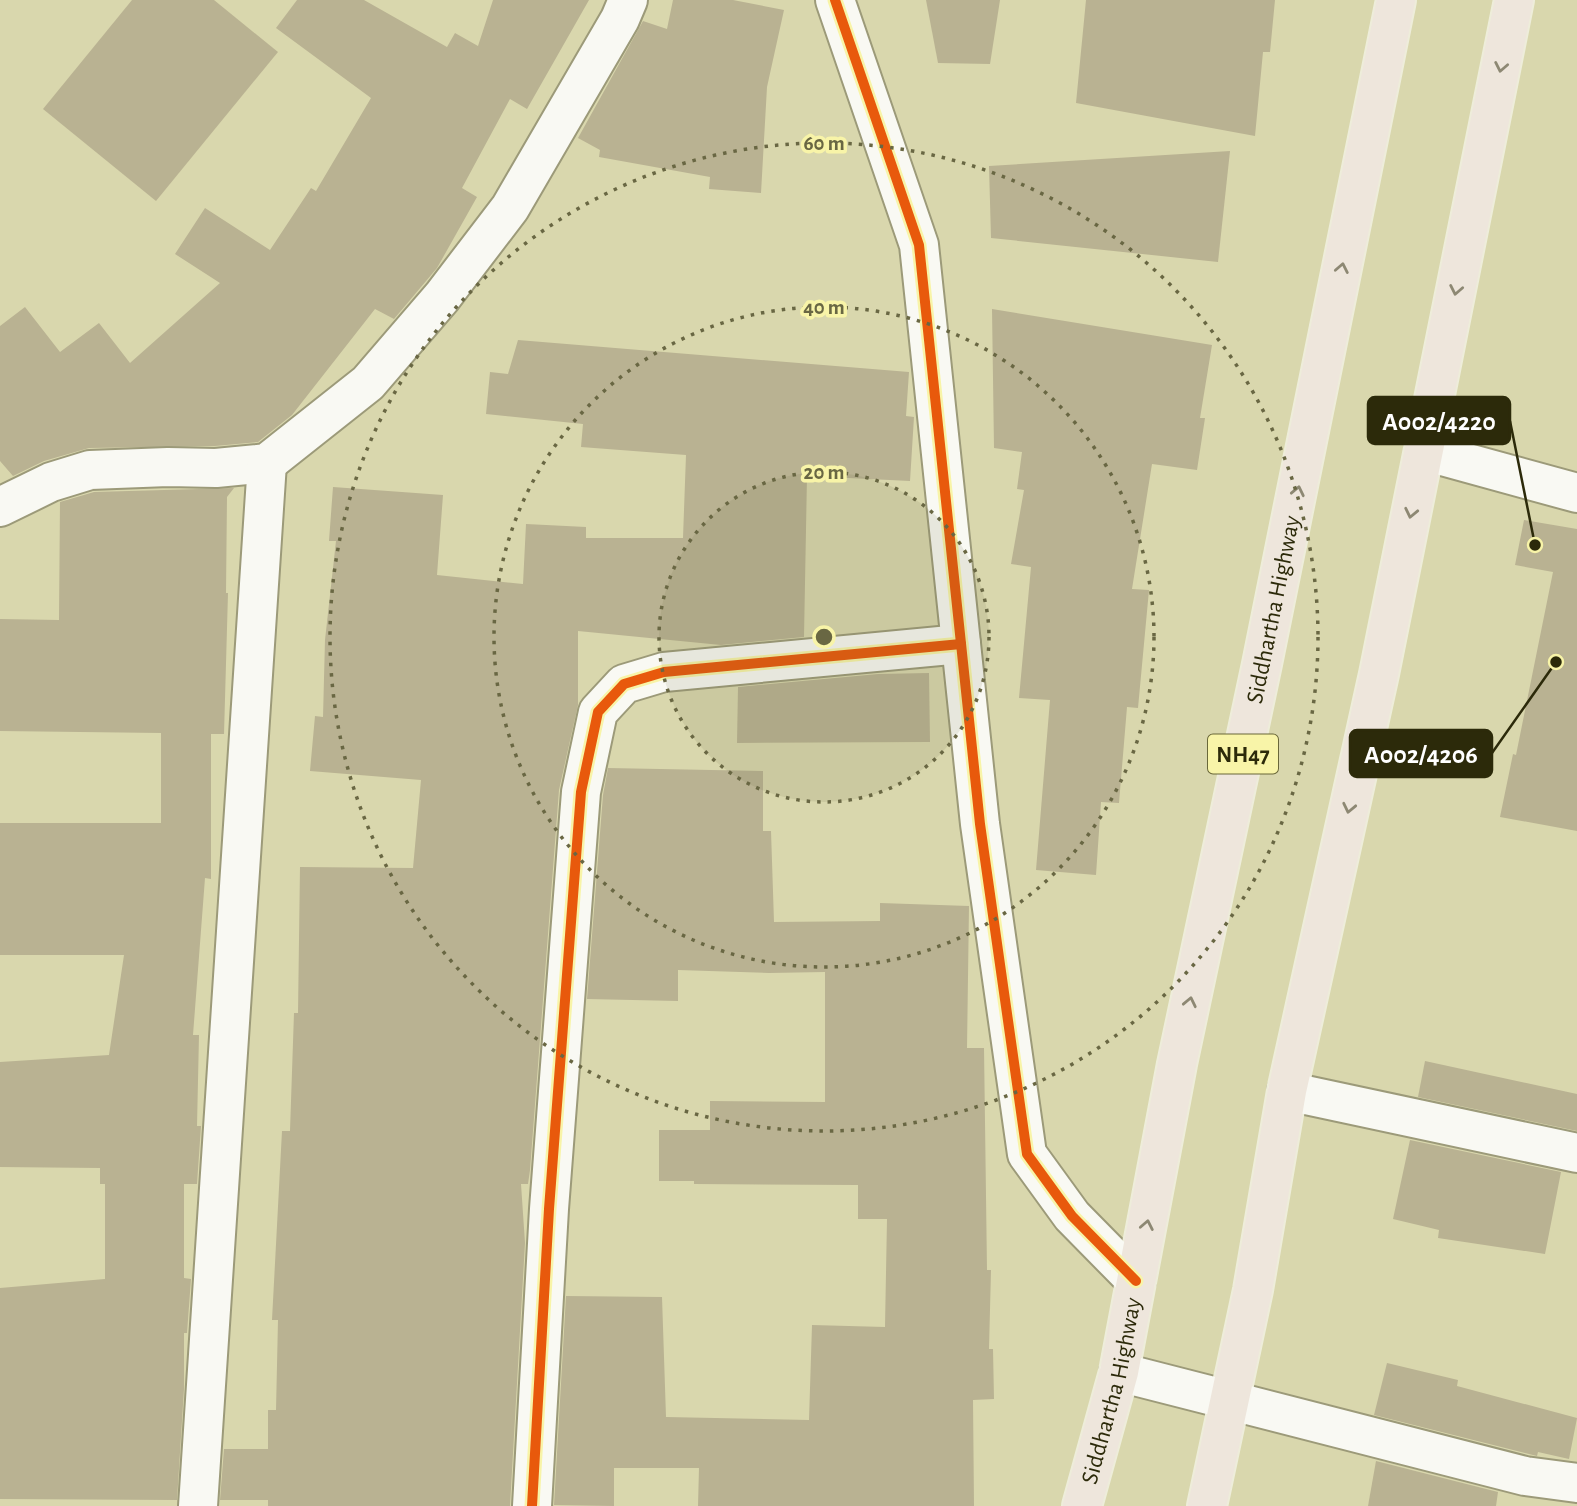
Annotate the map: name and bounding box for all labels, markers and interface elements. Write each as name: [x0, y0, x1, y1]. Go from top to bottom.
one-way arrow: [1494, 61, 1509, 73]
text: 60 m: [803, 133, 845, 154]
one-way arrow: [1334, 262, 1349, 274]
one-way arrow: [1450, 284, 1465, 296]
text: 40 m: [803, 297, 845, 318]
callout: A002/4220: [1368, 397, 1510, 444]
text: A002/4220: [1382, 409, 1496, 435]
text: 20 m: [804, 462, 844, 483]
one-way arrow: [1289, 485, 1304, 497]
one-way arrow: [1405, 507, 1420, 519]
street label: Siddhartha Highway: [1243, 514, 1305, 706]
centre of rings: [812, 625, 836, 649]
callout: A002/4206: [1350, 730, 1492, 777]
road number: NH47: [1208, 734, 1278, 774]
text: A002/4206: [1364, 742, 1478, 768]
one-way arrow: [1343, 801, 1358, 813]
one-way arrow: [1182, 996, 1197, 1008]
one-way arrow: [1139, 1219, 1154, 1231]
street label: Siddhartha Highway: [1078, 1296, 1146, 1487]

